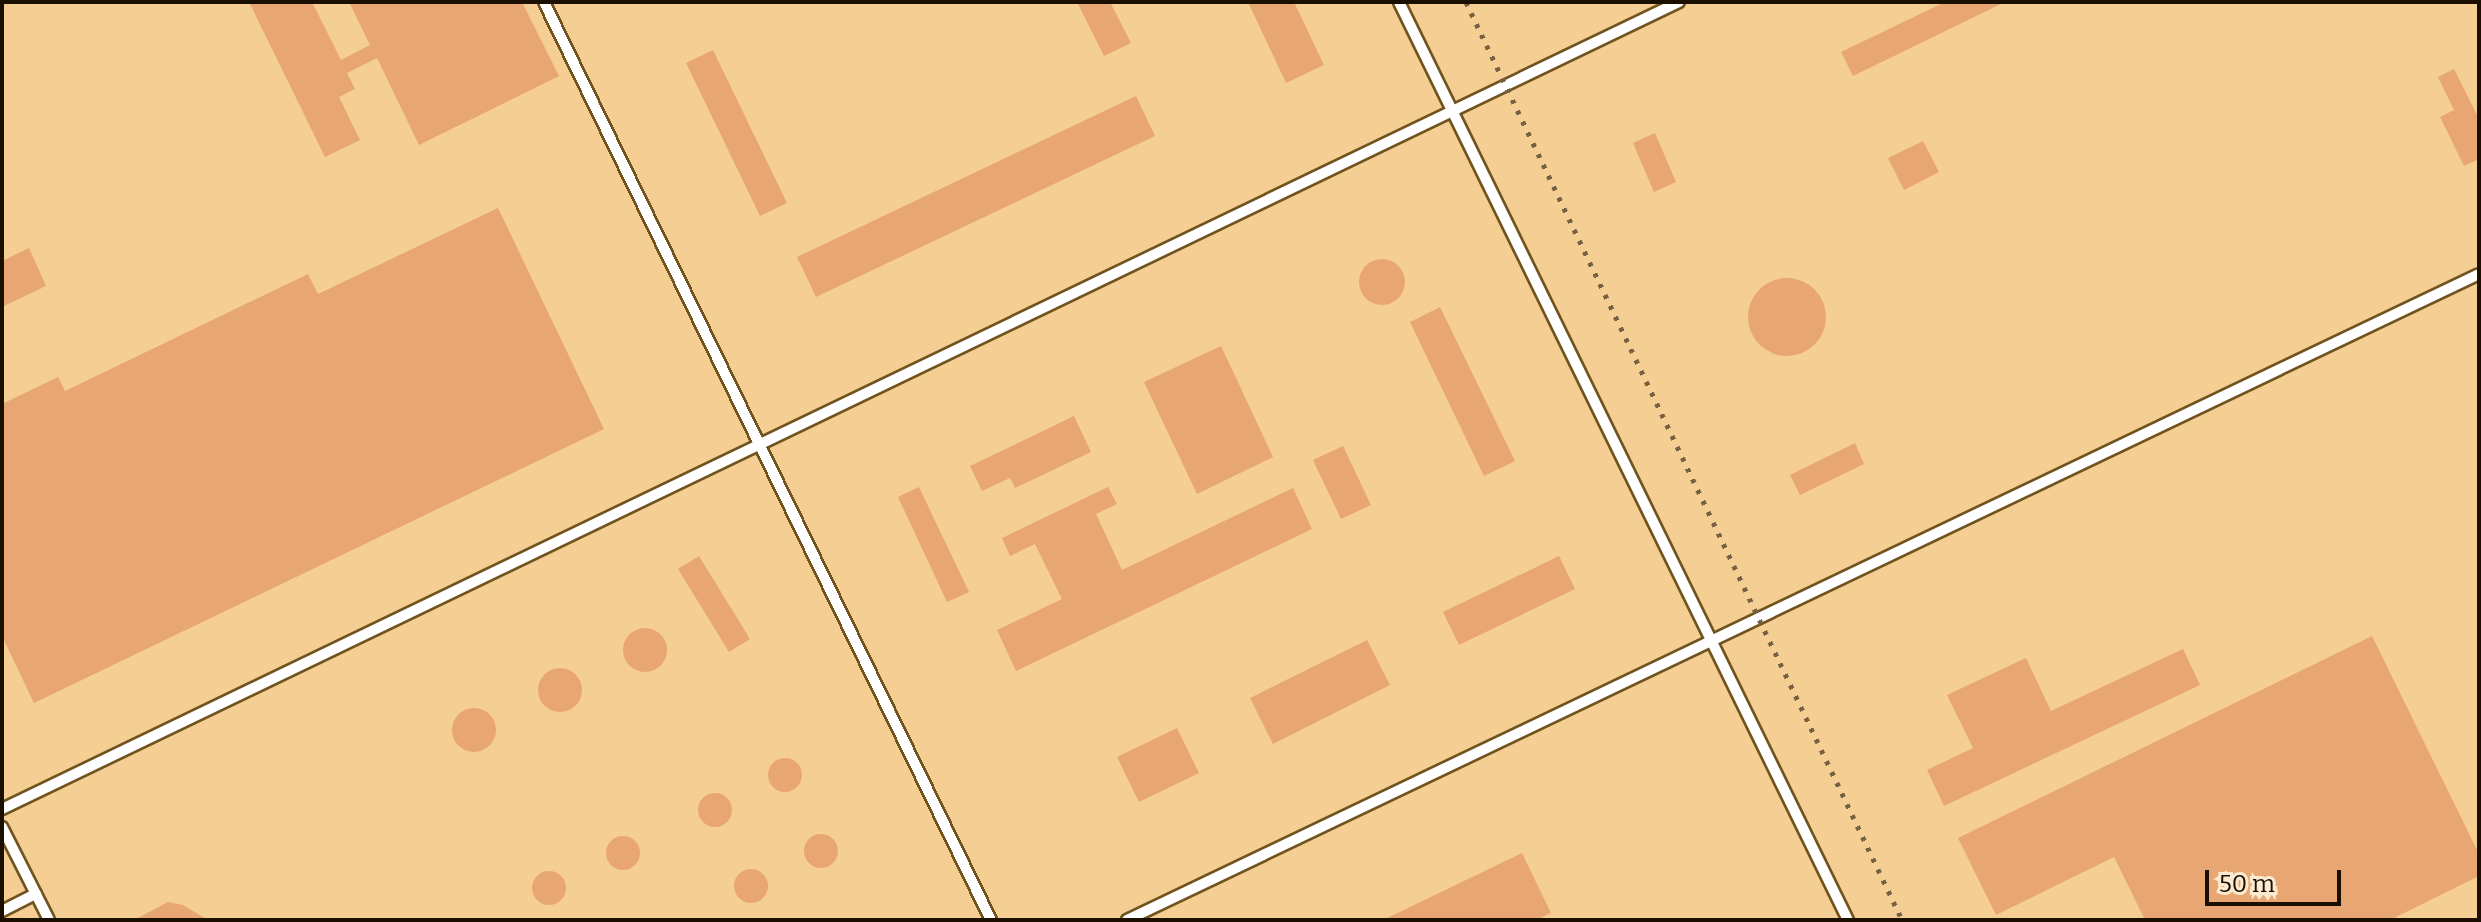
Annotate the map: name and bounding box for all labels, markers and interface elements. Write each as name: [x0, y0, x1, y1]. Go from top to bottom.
scale bar: [2209, 854, 2345, 904]
text: 50 m: [2219, 870, 2275, 898]

